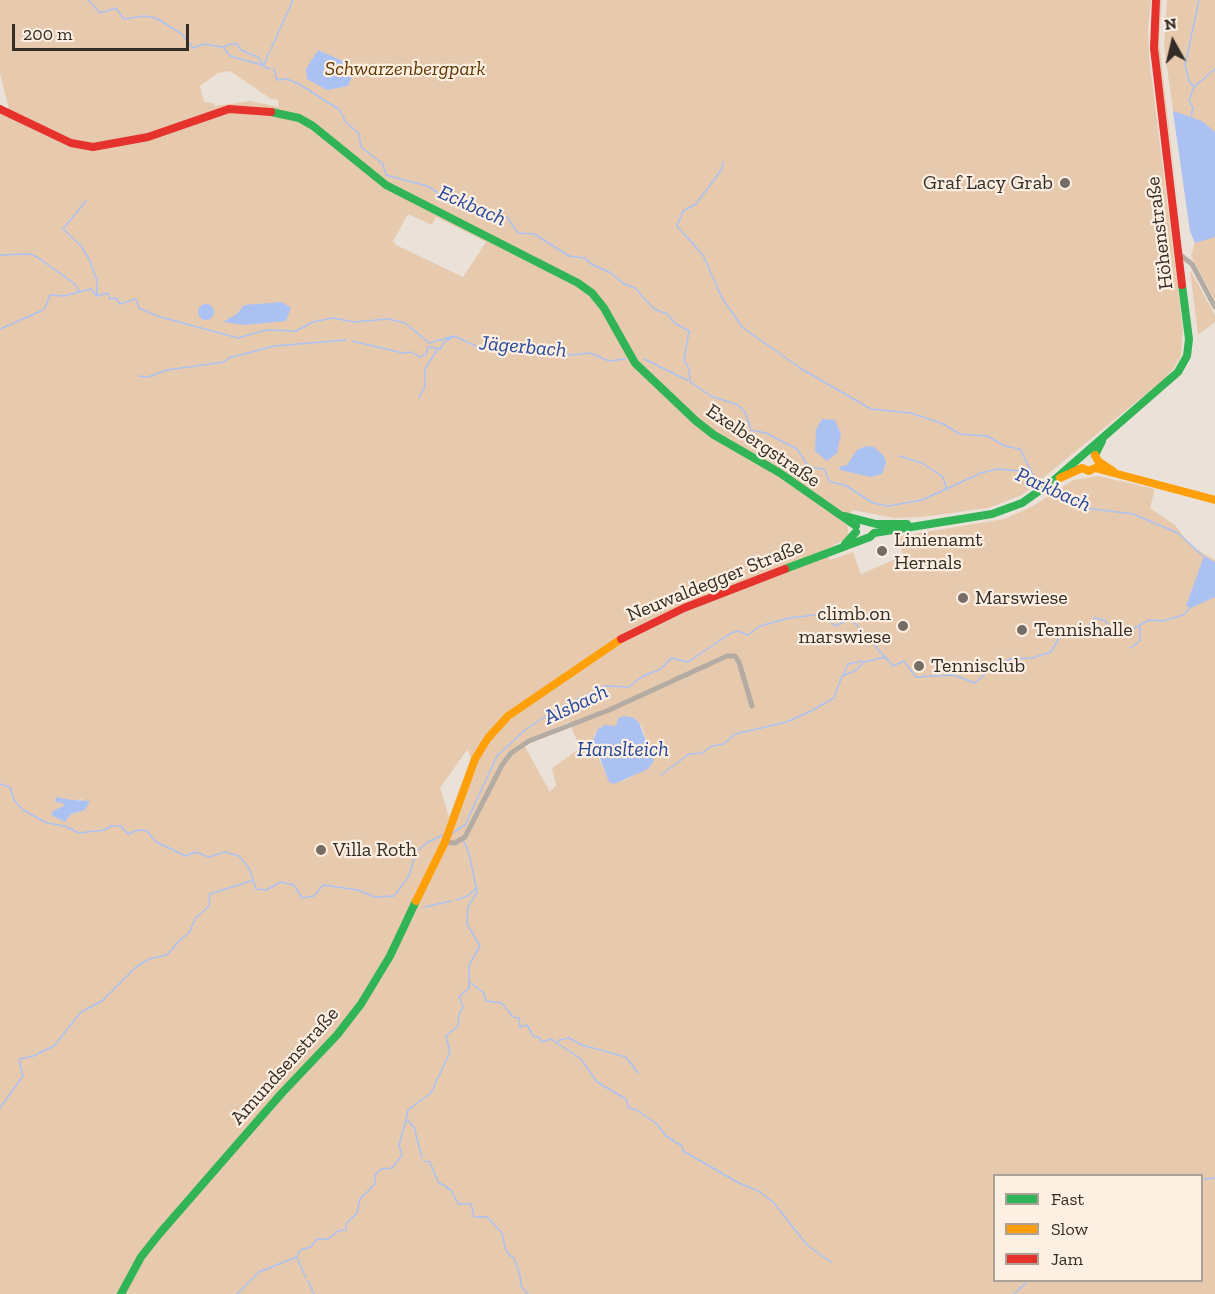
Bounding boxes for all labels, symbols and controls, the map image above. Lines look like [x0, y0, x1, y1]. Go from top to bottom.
scale bar [15, 12, 192, 50]
north arrow [1143, 12, 1203, 72]
text: N [1163, 13, 1178, 34]
text: 200 m [23, 23, 73, 45]
park label: Schwarzenbergpark [325, 57, 485, 81]
place label: Graf Lacy Grab [923, 171, 1053, 195]
street label: Höhenstraße [1141, 175, 1179, 291]
marker: Graf Lacy Grab [1058, 176, 1072, 190]
water label: Eckbach [434, 180, 510, 232]
water label: Jägerbach [478, 331, 568, 363]
street label: Exelbergstraße [701, 399, 825, 493]
water label: Parkbach [1011, 462, 1095, 518]
place label: Linienamt Hernals [894, 528, 983, 575]
street label: Neuwaldegger Straße [623, 535, 807, 627]
marker: Linienamt Hernals [875, 544, 889, 558]
place label: Marswiese [975, 586, 1068, 610]
marker: Marswiese [956, 591, 970, 605]
place label: climb.on marswiese [798, 602, 891, 649]
place label: Tennishalle [1034, 618, 1133, 642]
marker: climb.on marswiese [896, 619, 910, 633]
marker: Tennishalle [1015, 623, 1029, 637]
place label: Tennisclub [931, 654, 1025, 678]
marker: Tennisclub [912, 659, 926, 673]
water label: Alsbach [540, 679, 612, 731]
water label: Hanslteich [577, 737, 669, 763]
place label: Villa Roth [333, 838, 417, 862]
marker: Villa Roth [314, 843, 328, 857]
street label: Amundsenstraße [226, 1002, 344, 1130]
legend [993, 1174, 1203, 1282]
text: Fast [1051, 1188, 1084, 1210]
text: Slow [1051, 1218, 1088, 1240]
text: Jam [1051, 1248, 1083, 1270]

